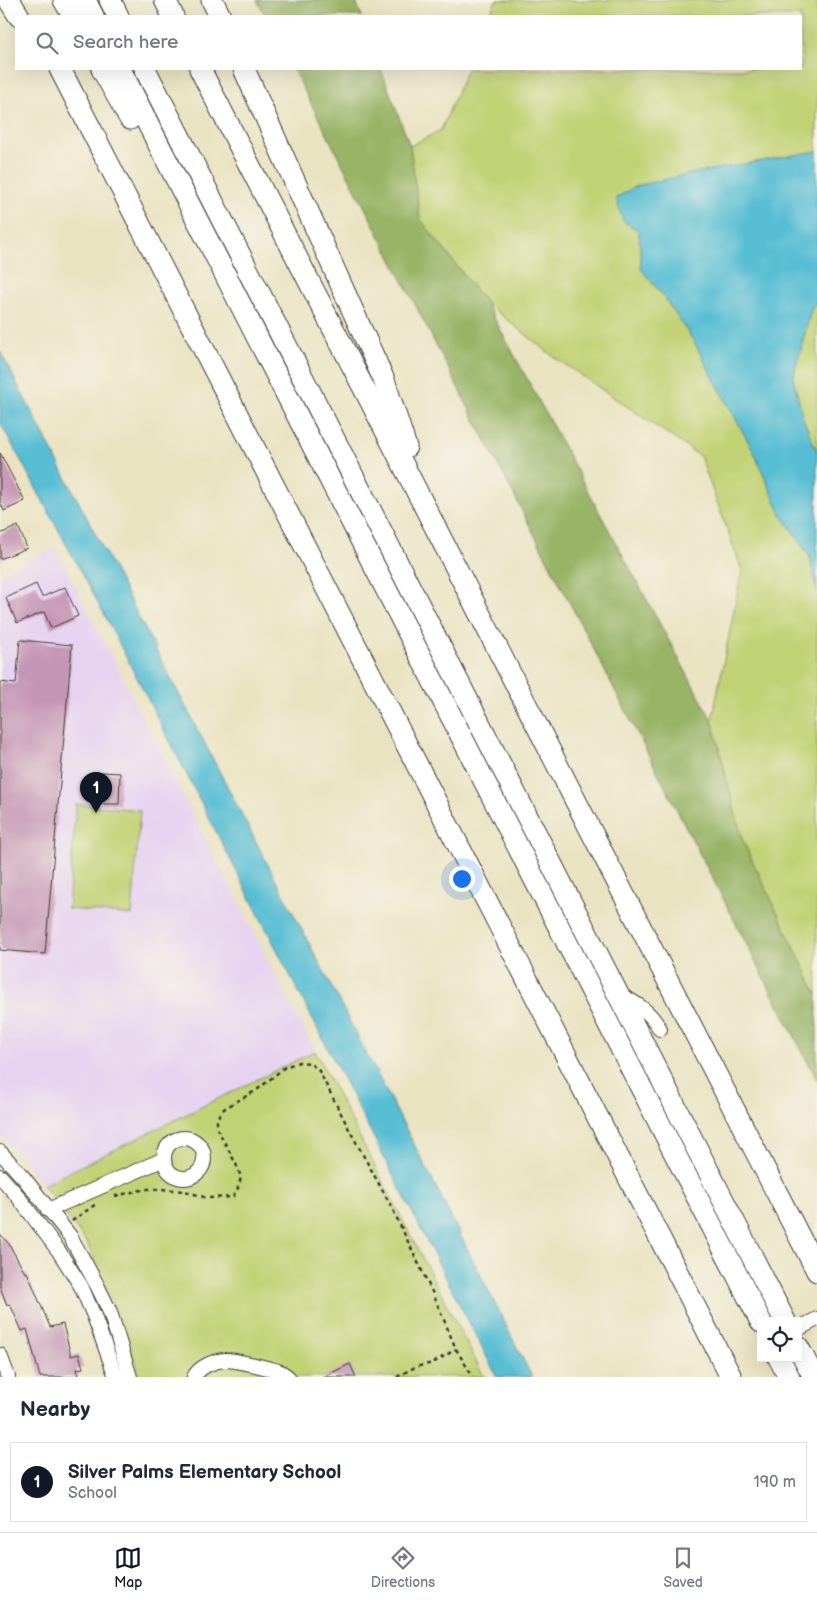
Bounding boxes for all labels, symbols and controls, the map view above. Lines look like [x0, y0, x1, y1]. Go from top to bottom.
search box [15, 15, 802, 70]
icon: search [33, 29, 61, 57]
text: Search here [73, 31, 178, 54]
pin: 1 [80, 772, 112, 813]
your location [449, 866, 475, 892]
map controls [757, 1317, 802, 1362]
button: locate [757, 1317, 802, 1362]
text: Nearby [20, 1397, 90, 1422]
text: Silver Palms Elementary School [68, 1461, 341, 1484]
text: 1 [34, 1473, 40, 1492]
text: 190 m [754, 1473, 796, 1492]
text: School [68, 1484, 117, 1503]
tab: Map [114, 1544, 142, 1591]
tab: Directions [371, 1544, 435, 1591]
tab: Saved [663, 1544, 703, 1591]

